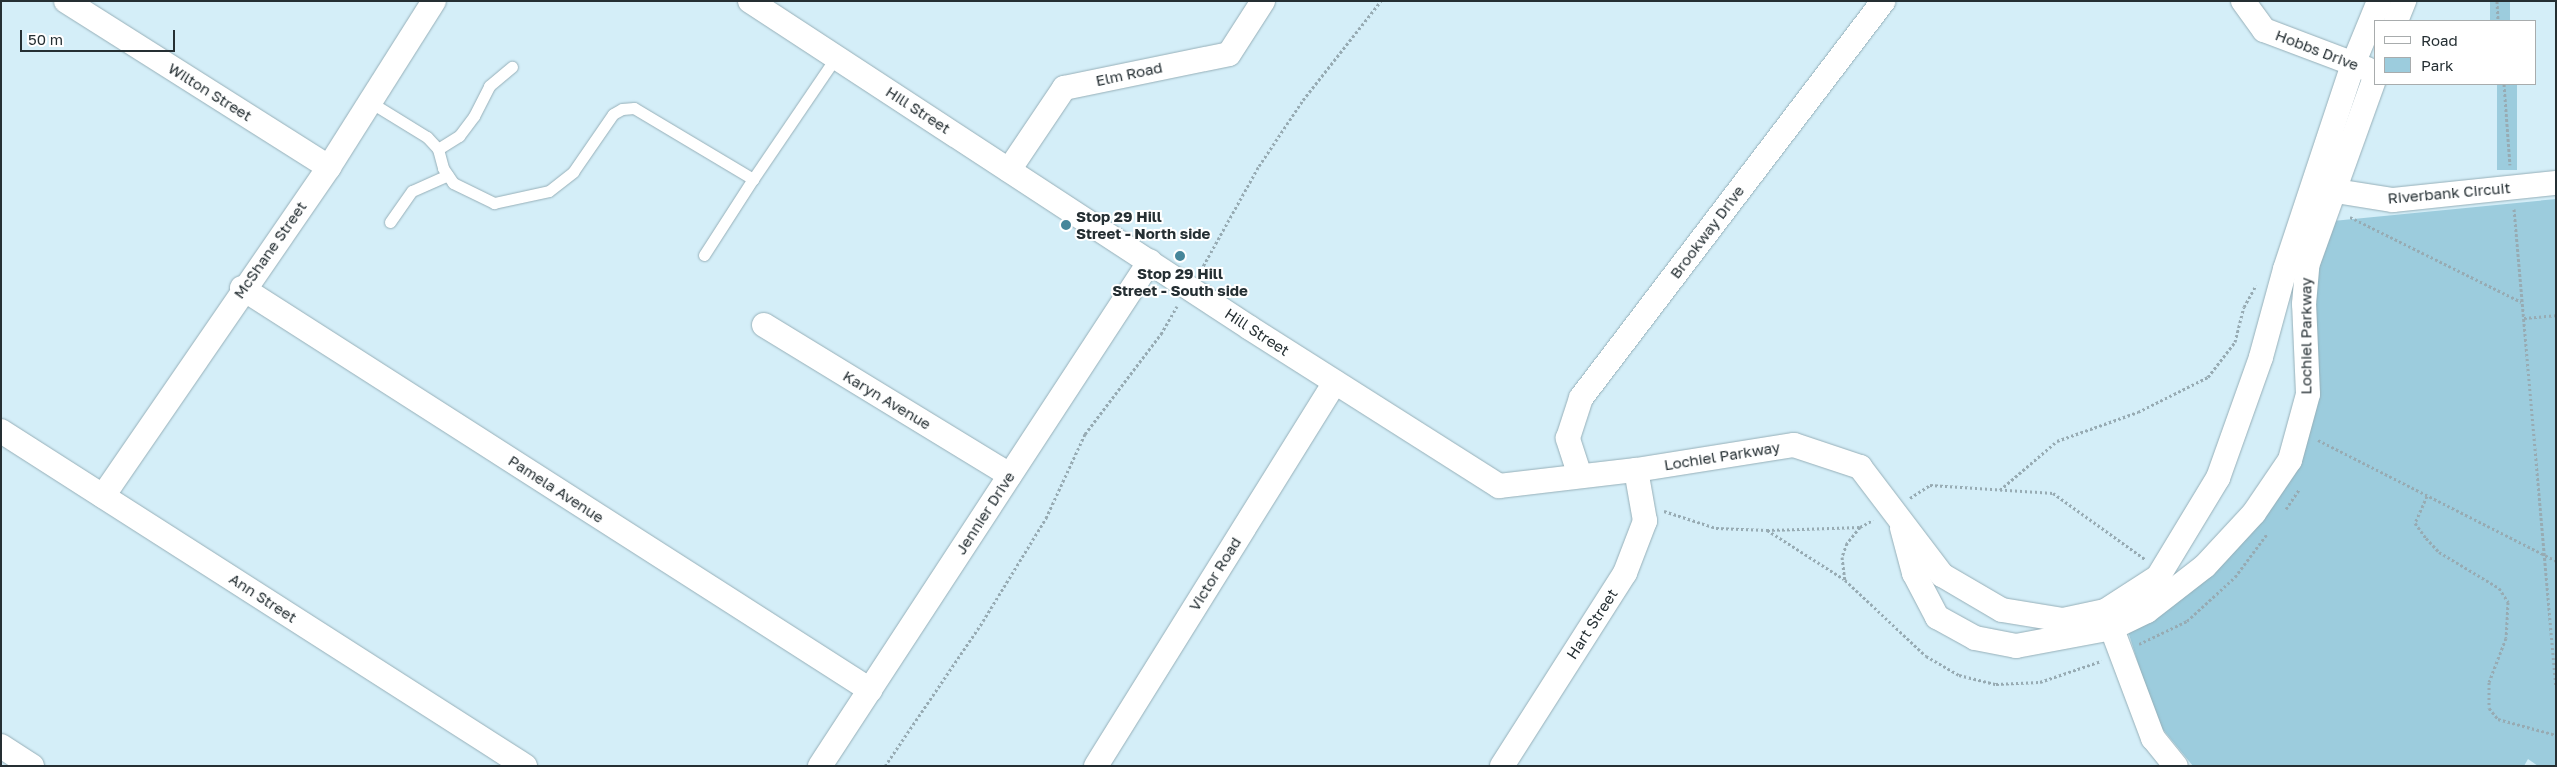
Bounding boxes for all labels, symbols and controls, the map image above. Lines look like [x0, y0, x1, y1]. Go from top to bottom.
scale bar [22, 20, 178, 52]
legend [2374, 20, 2537, 85]
street label: Hobbs Drive [2273, 26, 2361, 74]
text: 50 m [28, 30, 63, 48]
text: Road [2421, 31, 2458, 49]
text: Park [2421, 56, 2453, 74]
street label: Elm Road [1094, 58, 1164, 90]
street label: Wilton Street [165, 59, 255, 125]
street label: Hill Street [882, 83, 954, 137]
street label: Riverbank Circuit [2387, 179, 2511, 207]
street label: Brookway Drive [1666, 182, 1748, 282]
street label: McShane Street [230, 198, 310, 302]
place label: Stop 29 Hill Street - North side [1076, 207, 1210, 242]
marker: Stop 29 Hill Street - North side [1060, 219, 1072, 231]
marker: Stop 29 Hill Street - South side [1174, 250, 1186, 262]
place label: Stop 29 Hill Street - South side [1112, 264, 1248, 299]
street label: Lochiel Parkway [2297, 277, 2315, 395]
street label: Hill Street [1221, 305, 1293, 359]
street label: Karyn Avenue [840, 367, 934, 433]
street label: Lochiel Parkway [1663, 438, 1781, 474]
street label: Pamela Avenue [505, 451, 607, 527]
street label: Jennier Drive [952, 468, 1018, 558]
street label: Victor Road [1185, 534, 1245, 614]
street label: Ann Street [226, 570, 300, 626]
street label: Hart Street [1563, 585, 1621, 663]

